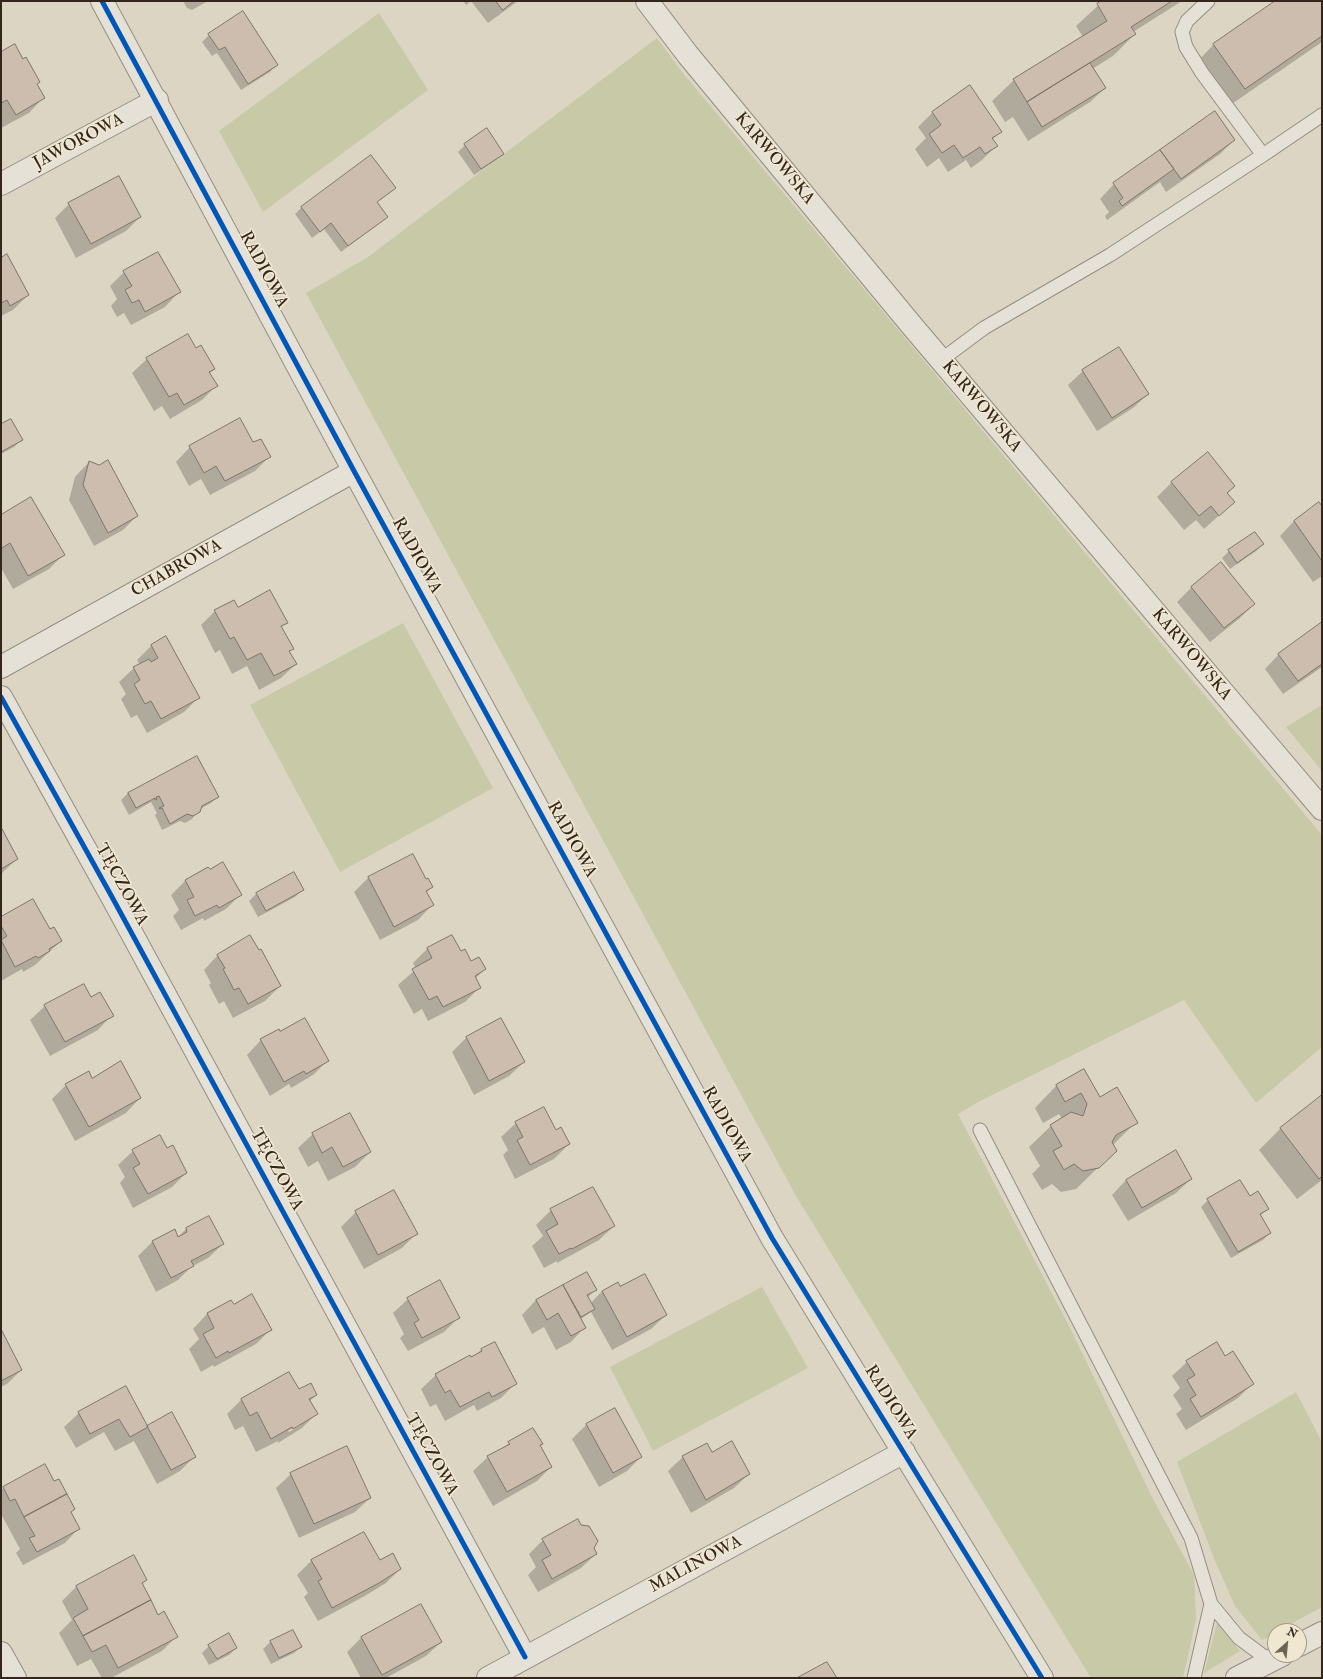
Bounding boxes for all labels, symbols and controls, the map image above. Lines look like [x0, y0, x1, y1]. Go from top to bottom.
street label: KARWOWSKA [730, 109, 818, 209]
street label: JAWOROWA [30, 110, 128, 174]
street label: RADIOWA [234, 228, 292, 312]
street label: KARWOWSKA [937, 357, 1025, 457]
street label: RADIOWA [387, 514, 445, 598]
street label: CHABROWA [128, 536, 226, 602]
street label: KARWOWSKA [1147, 605, 1235, 705]
street label: RADIOWA [542, 798, 600, 882]
street label: TĘCZOWA [90, 840, 152, 930]
street label: RADIOWA [697, 1083, 755, 1167]
street label: TĘCZOWA [245, 1125, 307, 1215]
street label: RADIOWA [859, 1362, 921, 1444]
street label: TĘCZOWA [400, 1410, 462, 1500]
street label: MALINOWA [646, 1532, 746, 1598]
north arrow [1267, 1623, 1307, 1663]
text: N [1285, 1625, 1300, 1641]

